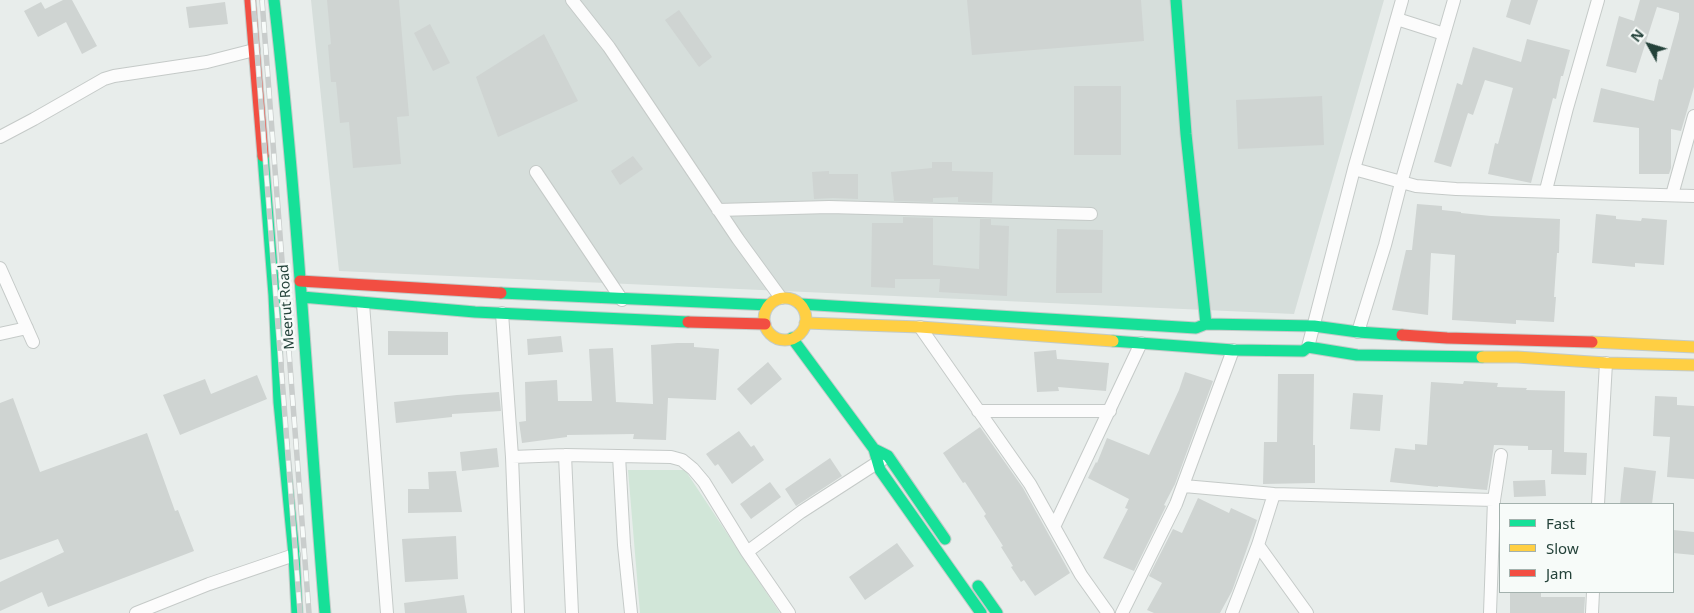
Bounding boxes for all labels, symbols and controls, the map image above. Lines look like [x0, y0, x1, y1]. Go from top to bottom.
north arrow [1624, 20, 1674, 70]
text: N [1626, 25, 1648, 46]
street label: Meerut Road [276, 264, 298, 350]
legend [1499, 503, 1674, 593]
text: Fast [1546, 513, 1575, 533]
text: Slow [1546, 538, 1579, 558]
text: Jam [1546, 563, 1573, 583]

